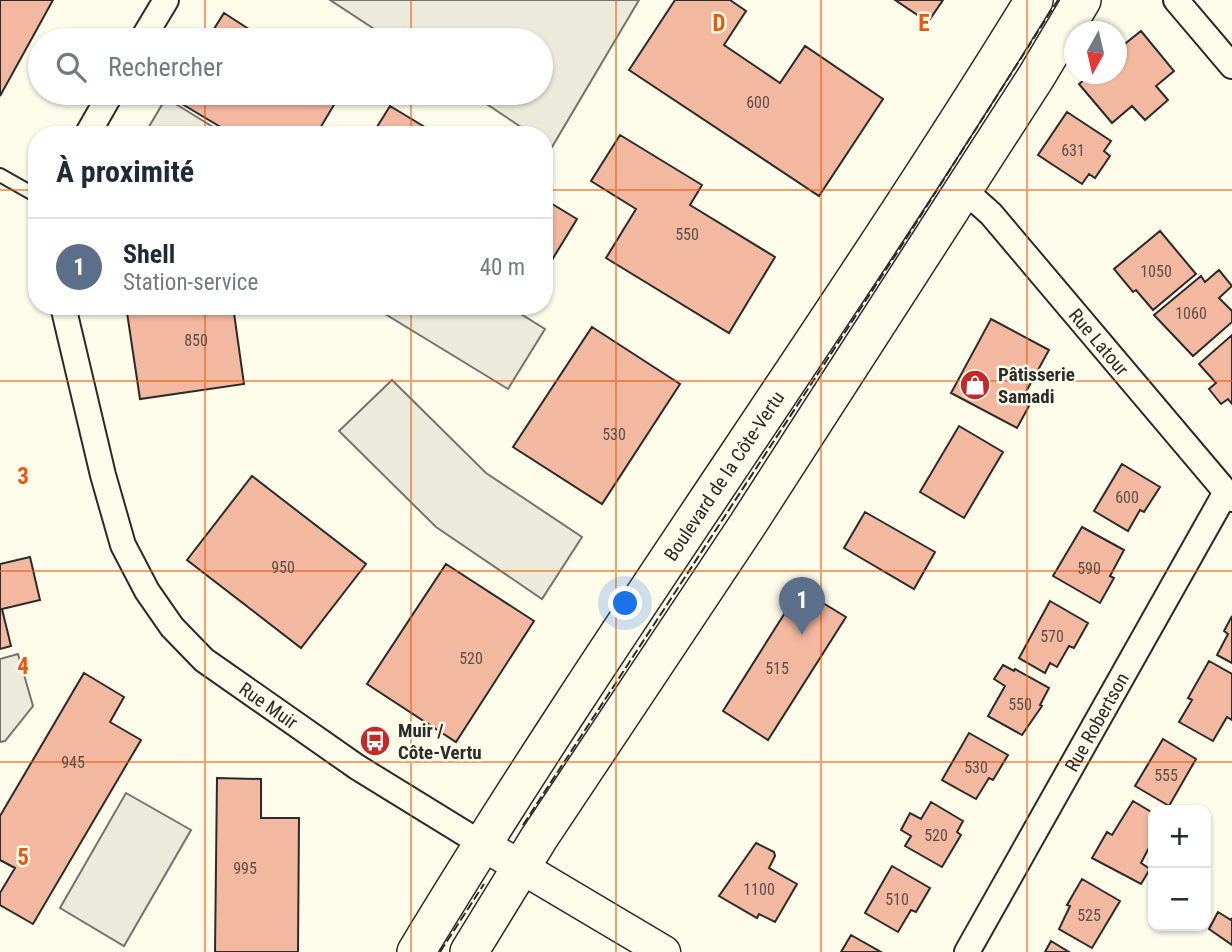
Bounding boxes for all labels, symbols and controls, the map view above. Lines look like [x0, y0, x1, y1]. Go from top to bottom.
text: D [713, 10, 726, 37]
text: E [918, 10, 930, 37]
north arrow [1064, 21, 1127, 84]
search box [28, 28, 553, 105]
icon: search [52, 48, 90, 86]
text: Rechercher [108, 52, 223, 82]
house number: 600 [746, 93, 770, 112]
house number: 631 [1061, 141, 1085, 160]
text: À proximité [56, 154, 194, 189]
house number: 550 [675, 225, 699, 244]
text: Shell [123, 239, 175, 269]
text: 1 [73, 254, 85, 281]
text: 40 m [480, 254, 525, 281]
house number: 1050 [1140, 262, 1172, 281]
text: Station-service [123, 269, 258, 296]
street label: Rue Latour [1064, 304, 1134, 381]
house number: 1060 [1175, 304, 1207, 323]
house number: 850 [184, 331, 208, 350]
place label: Pâtisserie Samadi [998, 363, 1075, 408]
shop icon: Pâtisserie Samadi [958, 368, 992, 402]
street label: Boulevard de la Côte-Vertu [659, 387, 789, 565]
house number: 530 [602, 425, 626, 444]
text: 3 [17, 463, 29, 490]
house number: 600 [1115, 488, 1139, 507]
house number: 950 [271, 558, 295, 577]
house number: 590 [1077, 559, 1101, 578]
pin: 1 [779, 577, 825, 635]
your location [608, 586, 642, 620]
house number: 570 [1040, 627, 1064, 646]
house number: 520 [459, 649, 483, 668]
text: 4 [17, 653, 29, 680]
house number: 515 [765, 659, 789, 678]
street label: Rue Robertson [1060, 669, 1134, 776]
street label: Rue Muir [235, 677, 302, 734]
house number: 550 [1008, 695, 1032, 714]
place label: Muir / Côte-Vertu [398, 719, 482, 764]
bus stop icon: Muir / Côte-Vertu [358, 724, 392, 758]
house number: 945 [61, 753, 85, 772]
house number: 530 [964, 758, 988, 777]
house number: 555 [1154, 766, 1178, 785]
map controls [1148, 805, 1211, 931]
button: + [1148, 805, 1211, 868]
house number: 520 [924, 826, 948, 845]
text: 5 [17, 844, 29, 871]
house number: 995 [233, 859, 257, 878]
button: − [1148, 868, 1211, 931]
house number: 1100 [743, 880, 775, 899]
house number: 510 [885, 890, 909, 909]
house number: 525 [1077, 906, 1101, 925]

